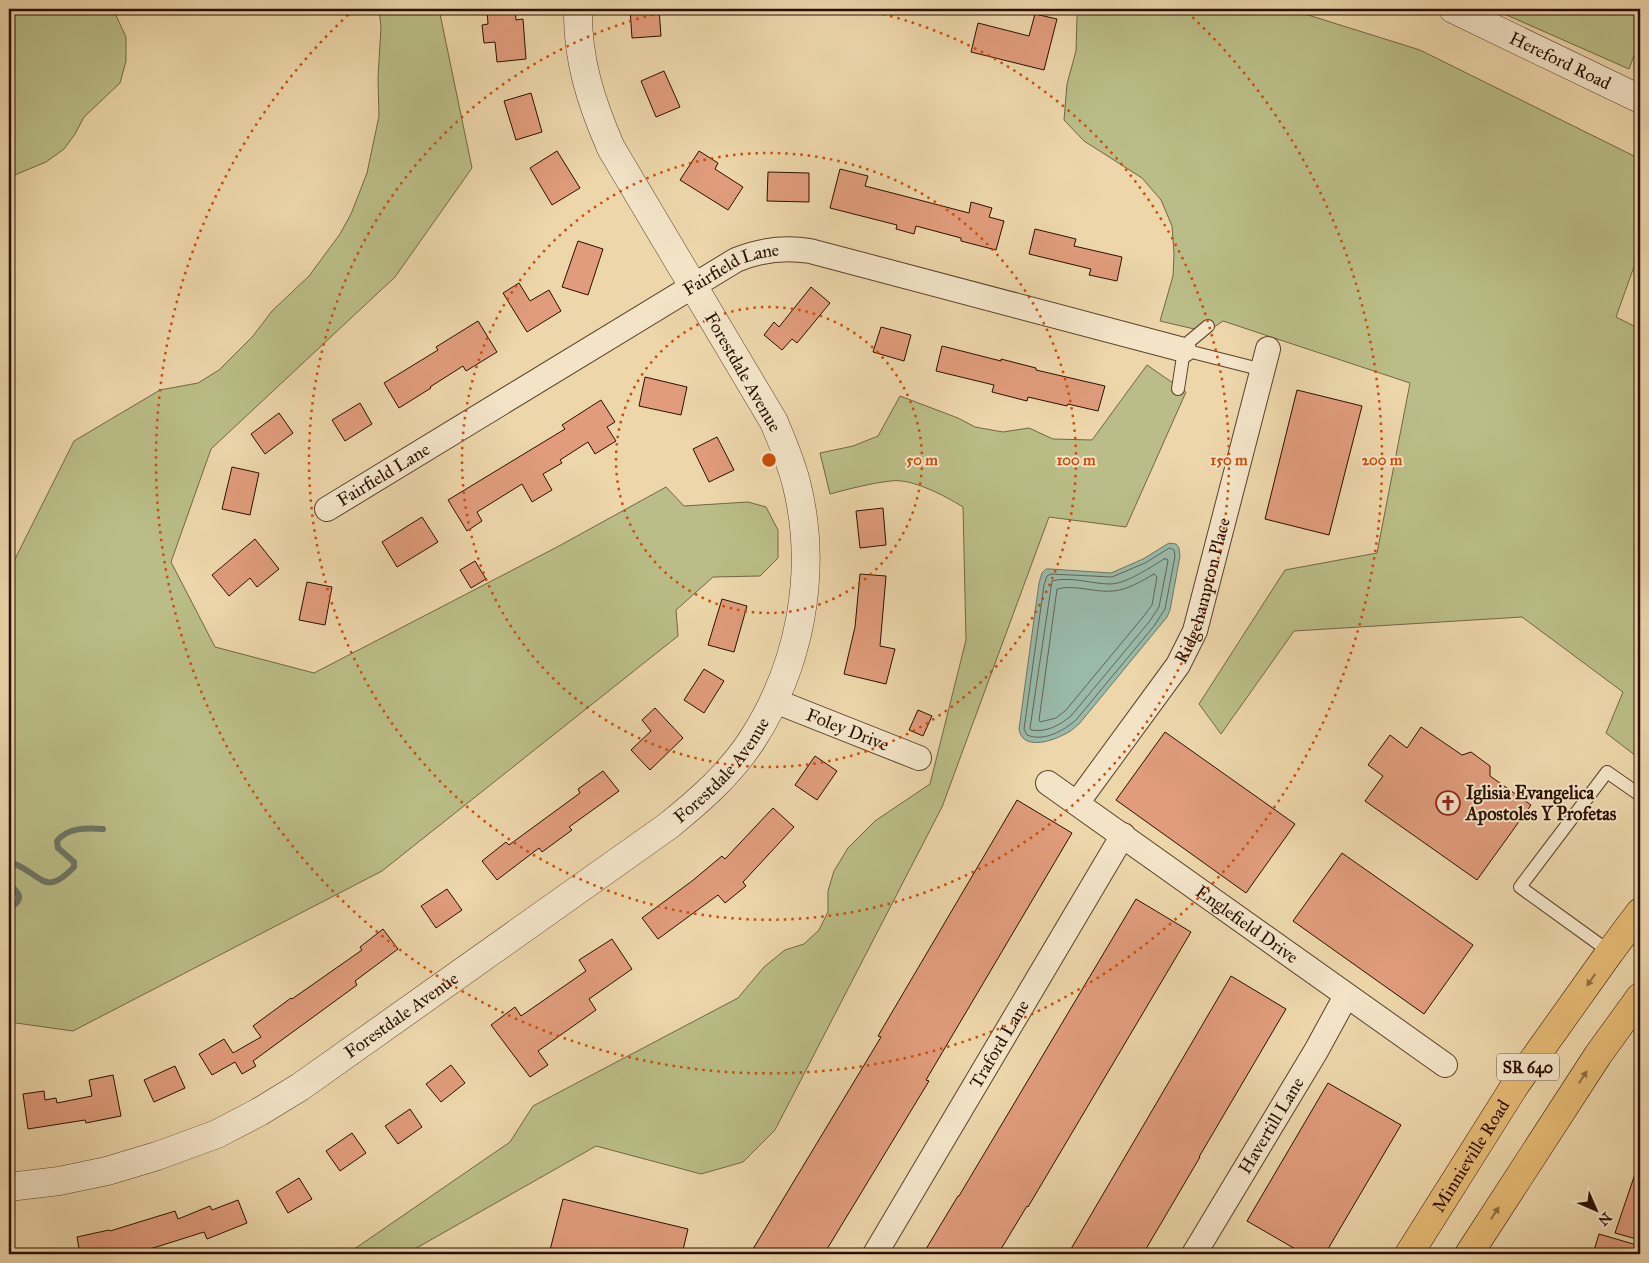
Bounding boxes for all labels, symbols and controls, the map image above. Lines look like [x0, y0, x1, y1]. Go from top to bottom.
street label: Hereford Road [1506, 27, 1615, 94]
street label: Fairfield Lane [679, 239, 780, 301]
street label: Forestdale Avenue [700, 308, 786, 436]
street label: Fairfield Lane [333, 438, 434, 511]
centre of rings [760, 451, 778, 469]
text: 50 m [906, 451, 938, 469]
text: 100 m [1056, 451, 1096, 469]
text: 150 m [1210, 451, 1248, 469]
text: 200 m [1362, 451, 1403, 469]
street label: Ridgehampton Place [1170, 515, 1235, 667]
street label: Foley Drive [803, 704, 892, 756]
street label: Forestdale Avenue [669, 714, 774, 828]
place label: Iglisia Evangelica Apostoles Y Profetas [1465, 782, 1617, 826]
church icon: Iglisia Evangelica Apostoles Y Profetas [1435, 790, 1461, 816]
street label: Englefield Drive [1191, 880, 1302, 968]
street label: Forestdale Avenue [340, 967, 462, 1063]
one-way arrow [1586, 973, 1596, 986]
street label: Traford Lane [965, 996, 1034, 1092]
road number: SR 640 [1497, 1054, 1559, 1080]
one-way arrow [1579, 1070, 1588, 1083]
street label: Havertill Lane [1234, 1073, 1309, 1178]
street label: Minnieville Road [1427, 1096, 1514, 1216]
north arrow [1572, 1186, 1622, 1236]
one-way arrow [1490, 1206, 1500, 1220]
text: N [1595, 1209, 1615, 1229]

